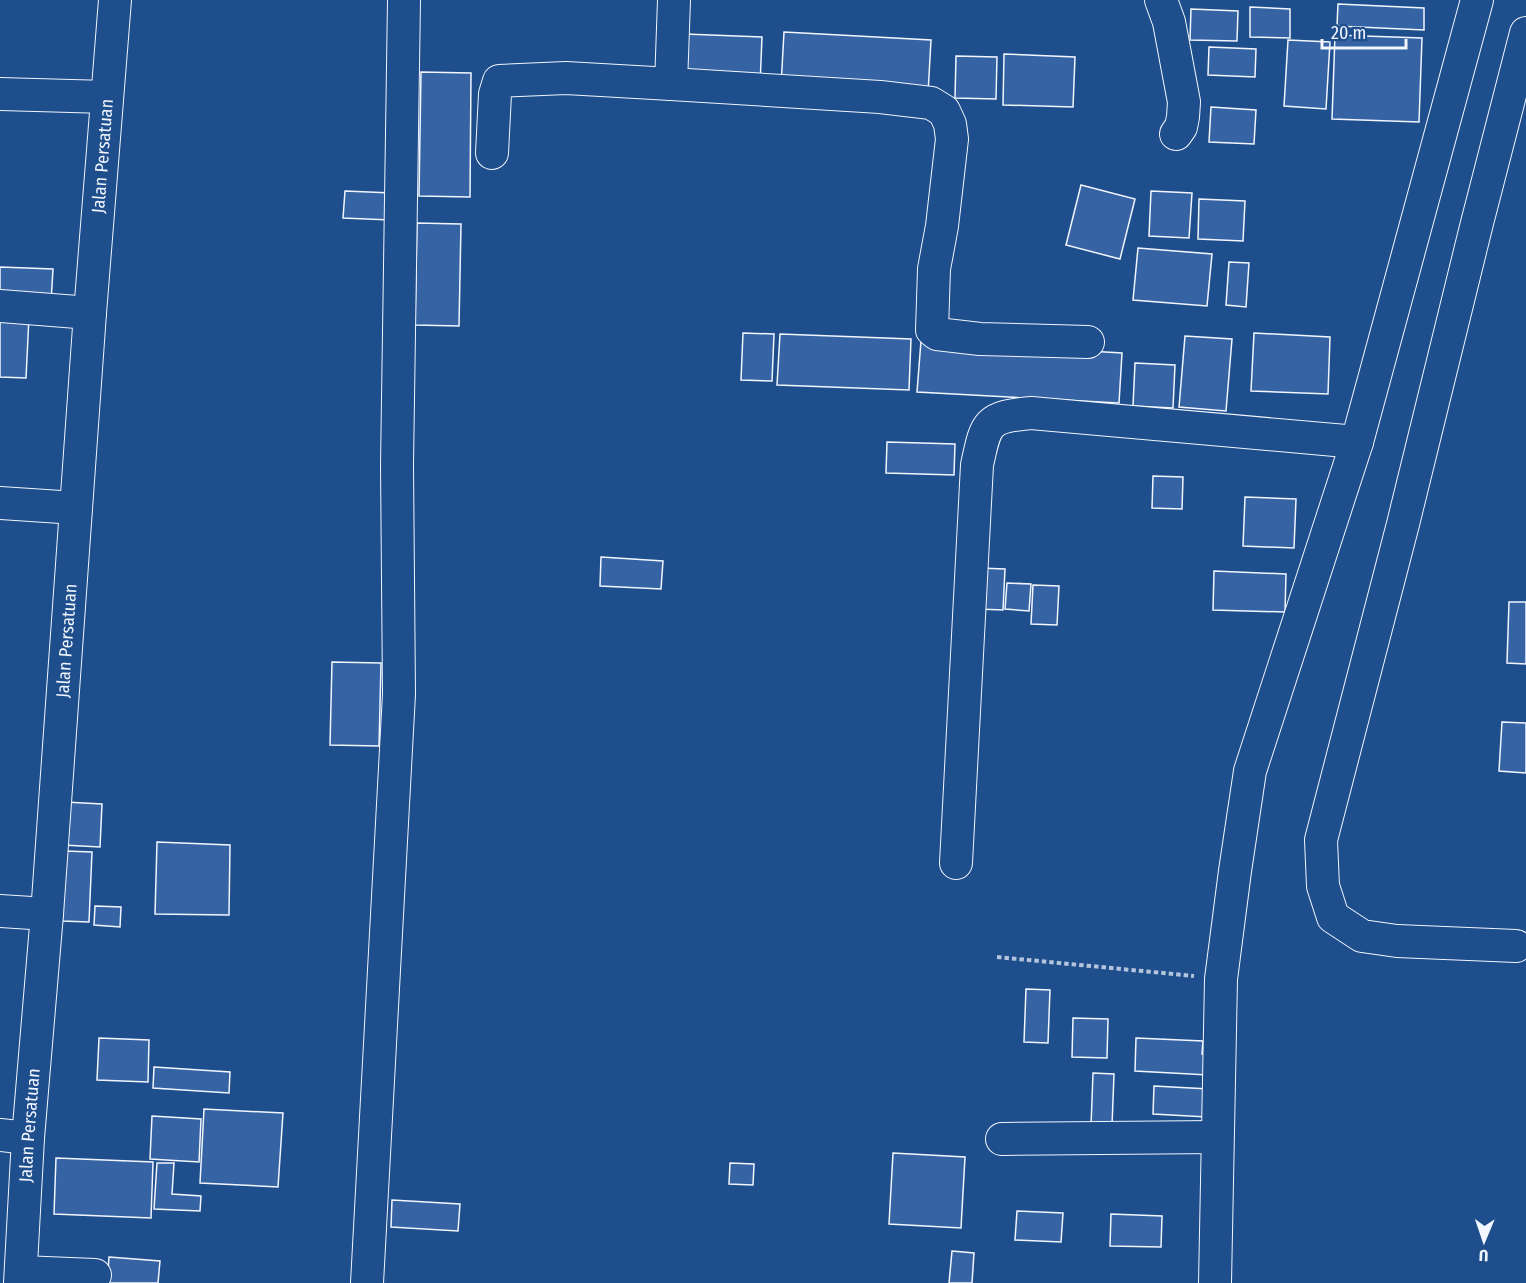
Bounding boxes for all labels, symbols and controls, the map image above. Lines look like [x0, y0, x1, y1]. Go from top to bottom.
scale bar [1322, 12, 1406, 50]
text: 20 m [1331, 22, 1366, 44]
street label: Jalan Persatuan [87, 98, 118, 214]
street label: Jalan Persatuan [51, 583, 82, 699]
street label: Jalan Persatuan [15, 1067, 45, 1183]
north arrow [1454, 1211, 1514, 1271]
text: U [1478, 1246, 1489, 1265]

